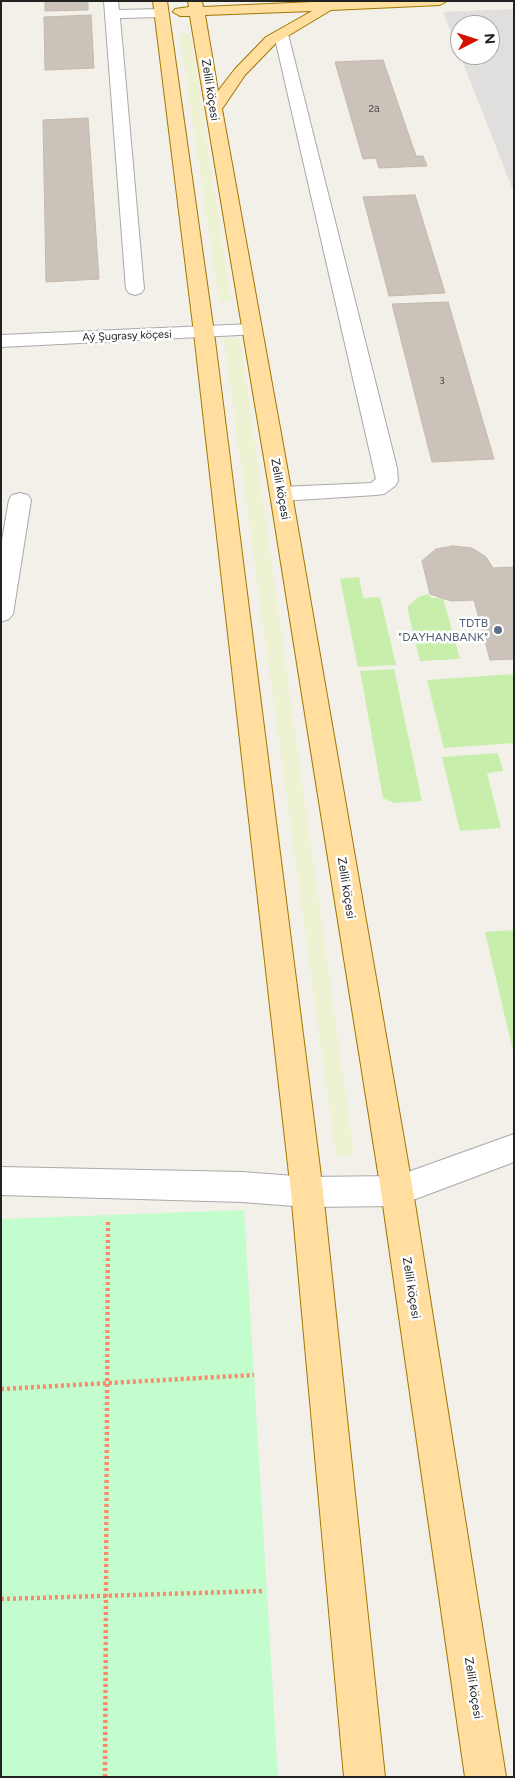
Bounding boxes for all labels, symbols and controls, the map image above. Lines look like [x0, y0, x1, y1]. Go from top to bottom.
north arrow [450, 15, 500, 65]
text: N [481, 33, 498, 45]
street label: Zelili köçesi [198, 58, 222, 122]
house number: 2а [368, 103, 380, 115]
street label: Aý Şugrasy köçesi [82, 328, 172, 344]
house number: 3 [439, 375, 445, 387]
street label: Zelili köçesi [268, 457, 292, 521]
place label: TDTB "DAYHANBANK" [398, 616, 488, 644]
marker: TDTB "DAYHANBANK" [492, 624, 504, 636]
street label: Zelili köçesi [334, 856, 358, 920]
street label: Zelili köçesi [399, 1256, 423, 1320]
street label: Zelili köçesi [461, 1656, 485, 1720]

